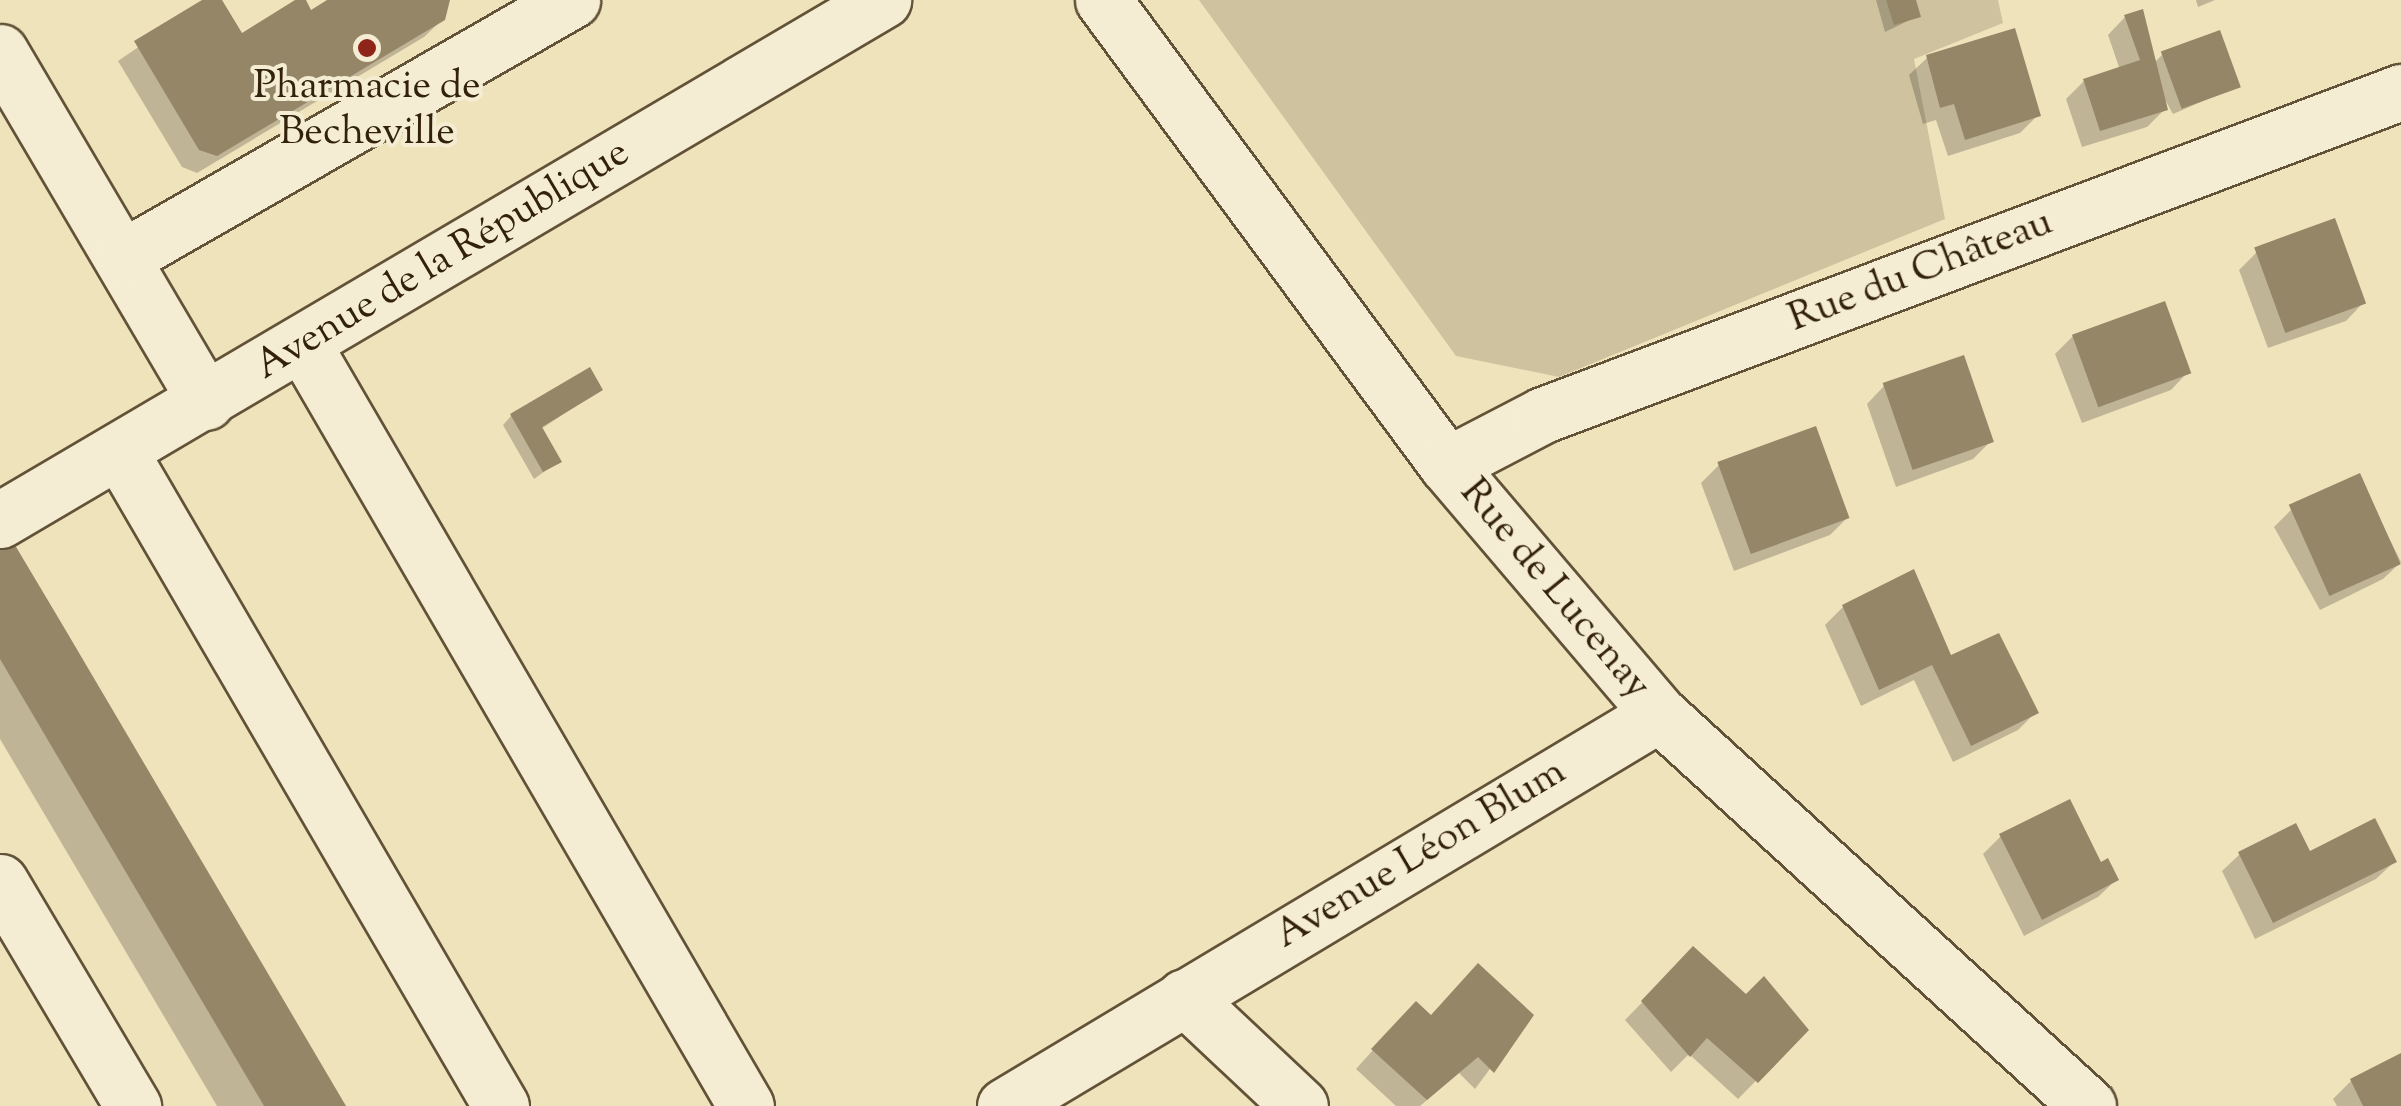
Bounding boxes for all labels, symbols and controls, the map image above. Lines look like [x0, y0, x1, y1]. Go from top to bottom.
marker: Pharmacie de Becheville [356, 37, 378, 59]
place label: Pharmacie de Becheville [253, 64, 481, 158]
street label: Avenue de la République [247, 130, 639, 392]
street label: Rue du Château [1782, 200, 2060, 344]
street label: Rue de Lucenay [1448, 470, 1660, 710]
street label: Avenue Léon Blum [1267, 749, 1575, 961]

